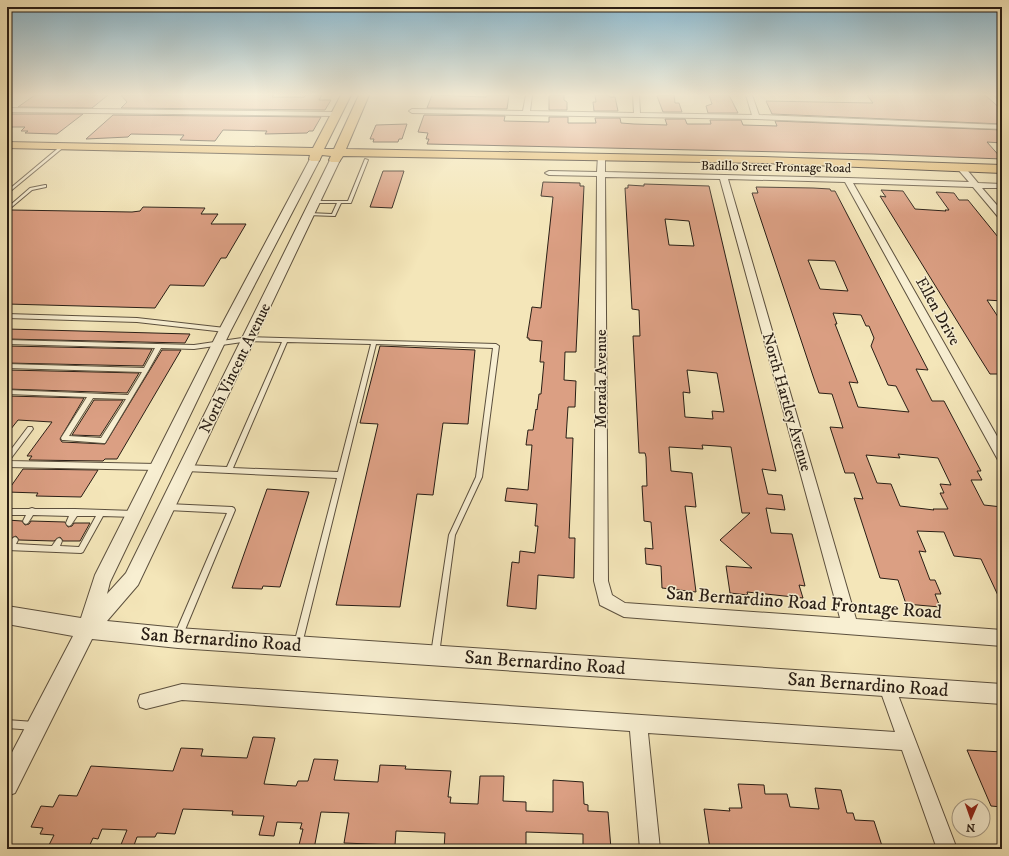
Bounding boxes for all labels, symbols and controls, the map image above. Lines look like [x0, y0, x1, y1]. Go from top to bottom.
street label: Badillo Street Frontage Road [701, 158, 852, 176]
street label: Ellen Drive [911, 273, 965, 349]
street label: North Vincent Avenue [195, 299, 275, 436]
street label: Morada Avenue [591, 329, 611, 429]
street label: North Hartley Avenue [758, 330, 816, 474]
street label: San Bernardino Road Frontage Road [665, 582, 943, 624]
street label: San Bernardino Road [140, 623, 303, 657]
street label: San Bernardino Road [464, 646, 627, 680]
street label: San Bernardino Road [787, 668, 950, 702]
north arrow [951, 798, 991, 838]
text: N [966, 820, 975, 834]

